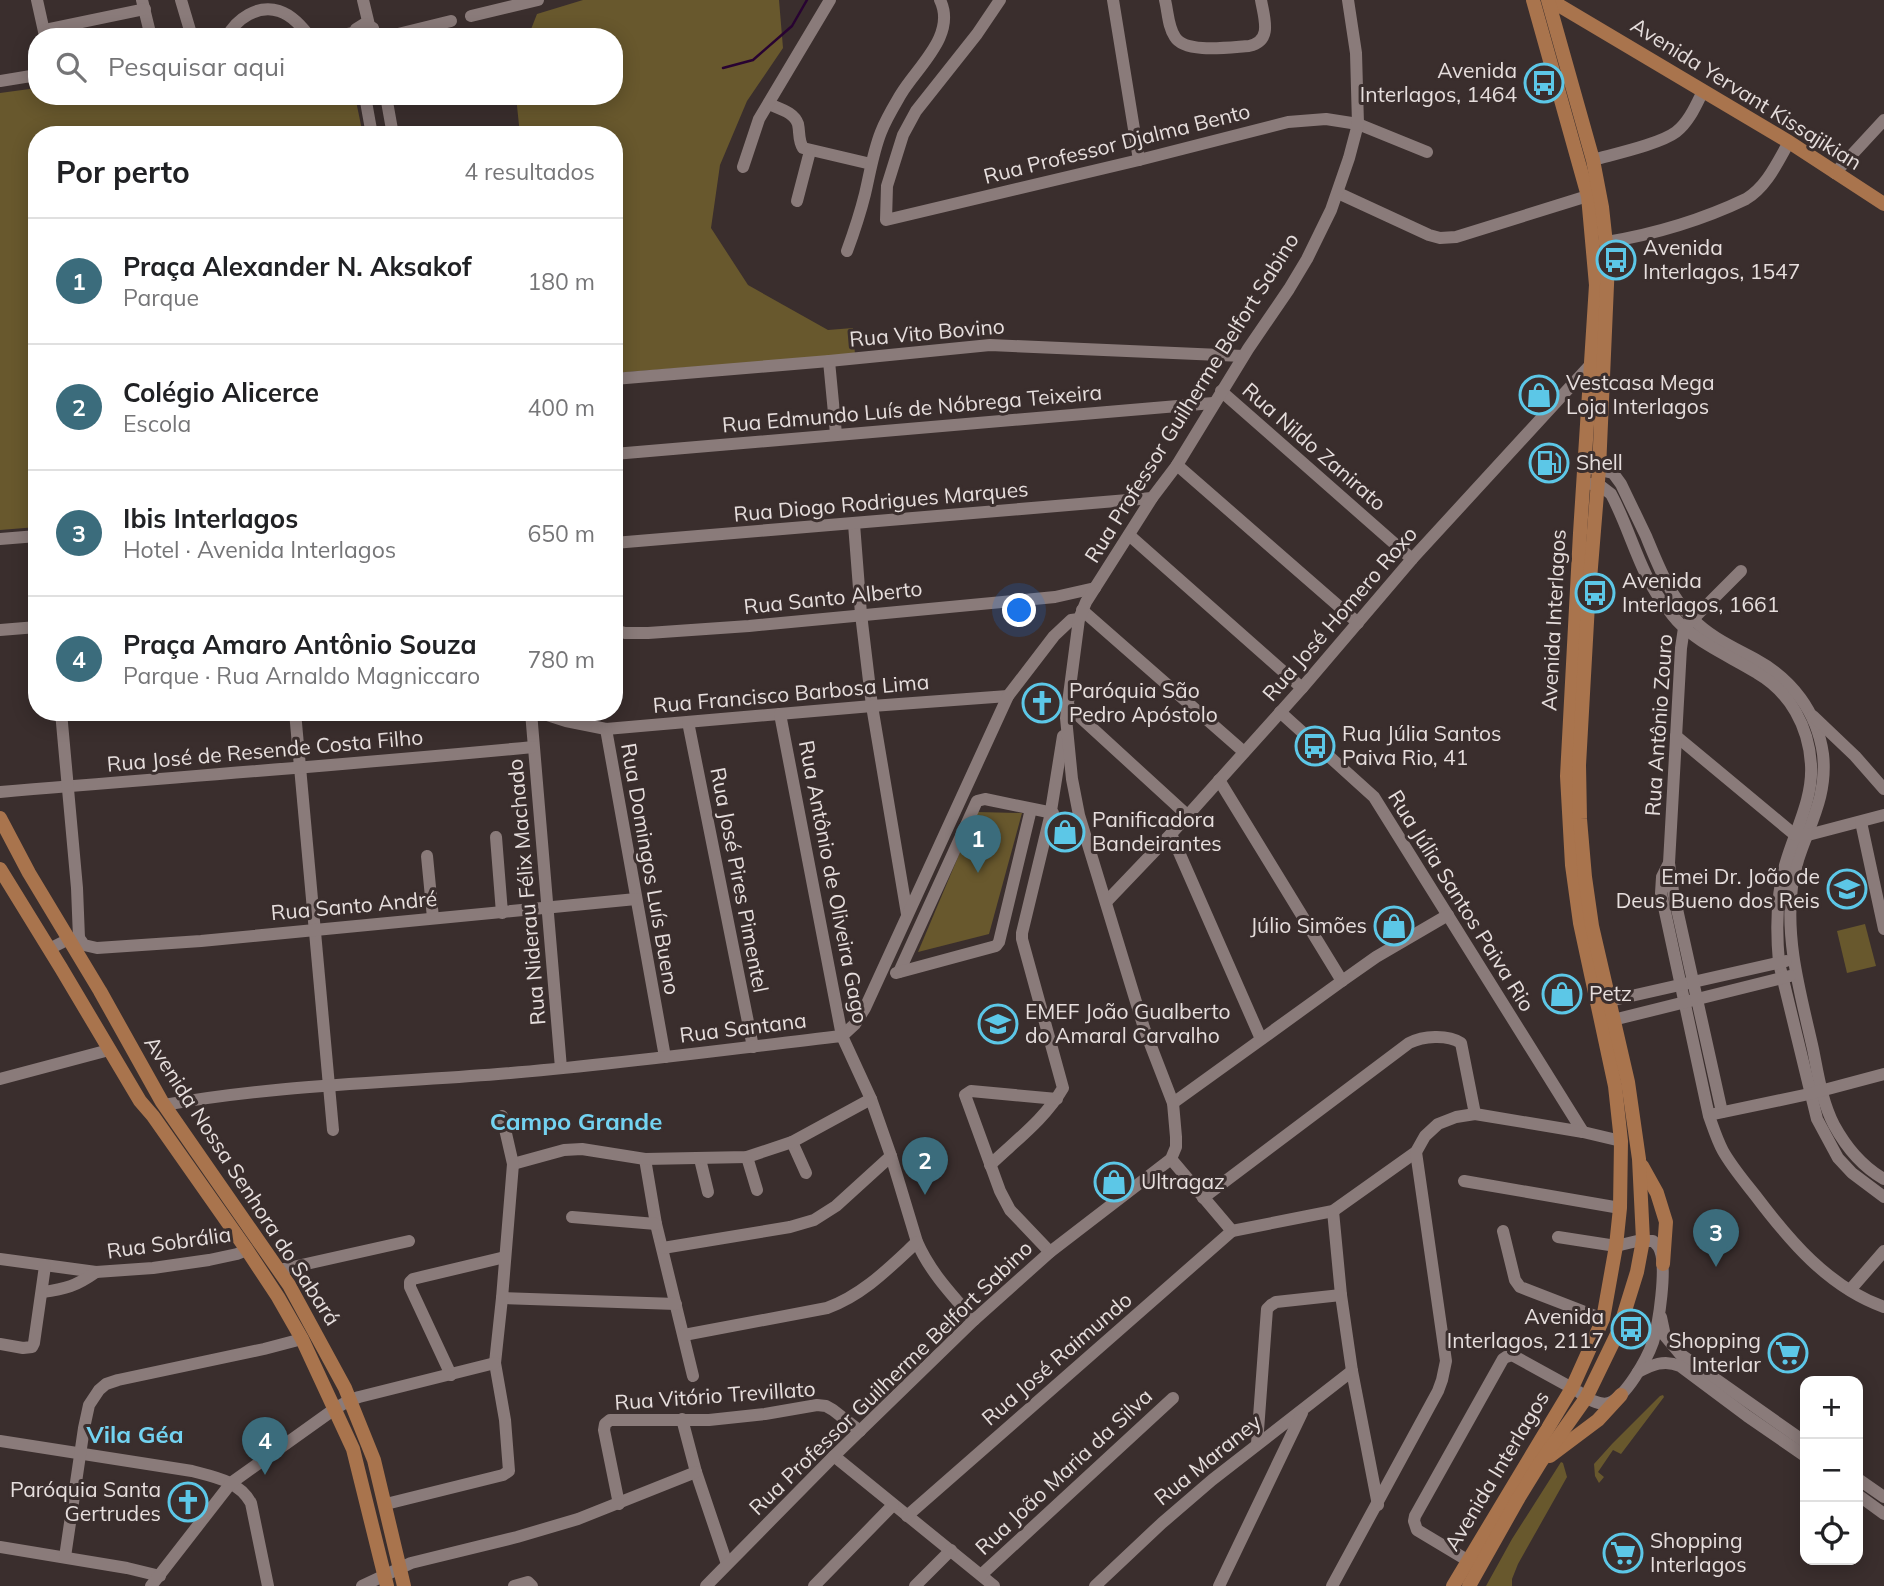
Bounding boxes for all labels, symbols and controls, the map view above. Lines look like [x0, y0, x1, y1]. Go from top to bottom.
street label: Avenida Yervant Kissajikian [1626, 11, 1867, 175]
search box [28, 28, 623, 105]
icon: search [52, 48, 90, 86]
text: Pesquisar aqui [108, 50, 285, 83]
place label: Avenida Interlagos, 1464 [1360, 57, 1517, 107]
bus stop icon: Avenida Interlagos, 1464 [1523, 62, 1565, 104]
street label: Rua Professor Djalma Bento [981, 97, 1253, 189]
text: Por perto [56, 153, 190, 191]
text: 4 resultados [464, 157, 595, 186]
street label: Rua Professor Guilherme Belfort Sabino [1078, 228, 1304, 567]
place label: Avenida Interlagos, 1547 [1643, 234, 1800, 284]
bus stop icon: Avenida Interlagos, 1547 [1595, 239, 1637, 281]
text: Praça Alexander N. Aksakof [123, 250, 472, 283]
text: 1 [72, 267, 86, 296]
text: 180 m [527, 267, 595, 296]
text: Parque [123, 283, 199, 312]
street label: Rua Vito Bovino [848, 312, 1006, 352]
place label: Vestcasa Mega Loja Interlagos [1566, 369, 1715, 419]
shop icon: Vestcasa Mega Loja Interlagos [1518, 374, 1560, 416]
text: Colégio Alicerce [123, 376, 319, 409]
street label: Rua Nildo Zanirato [1237, 377, 1392, 516]
street label: Rua Edmundo Luís de Nóbrega Teixeira [721, 378, 1103, 438]
text: 2 [72, 393, 86, 422]
text: 400 m [527, 393, 595, 422]
text: Escola [123, 409, 191, 438]
fuel station icon: Shell [1528, 442, 1570, 484]
place label: Shell [1576, 449, 1623, 475]
street label: Rua Diogo Rodrigues Marques [732, 475, 1029, 527]
text: Ibis Interlagos [123, 502, 298, 535]
text: 3 [72, 519, 86, 548]
text: 650 m [527, 519, 595, 548]
street label: Rua José Homero Roxo [1256, 521, 1422, 706]
street label: Avenida Interlagos [1535, 528, 1571, 712]
text: Hotel · Avenida Interlagos [123, 535, 396, 564]
place label: Avenida Interlagos, 1661 [1622, 567, 1779, 617]
bus stop icon: Avenida Interlagos, 1661 [1574, 572, 1616, 614]
street label: Rua Santo Alberto [742, 575, 923, 619]
your location [1002, 593, 1036, 627]
text: Praça Amaro Antônio Souza [123, 628, 477, 661]
street label: Rua Antônio Zouro [1639, 633, 1677, 817]
text: 4 [72, 645, 86, 674]
text: 780 m [527, 645, 595, 674]
text: Parque · Rua Arnaldo Magniccaro [123, 661, 480, 690]
street label: Rua Francisco Barbosa Lima [652, 668, 930, 718]
place label: Paróquia São Pedro Apóstolo [1069, 677, 1218, 727]
church icon: Paróquia São Pedro Apóstolo [1021, 682, 1063, 724]
place label: Rua Júlia Santos Paiva Rio, 41 [1342, 720, 1501, 770]
street label: Rua José de Resende Costa Filho [106, 723, 424, 777]
bus stop icon: Rua Júlia Santos Paiva Rio, 41 [1294, 725, 1336, 767]
street label: Rua Antônio de Oliveira Gago [794, 738, 874, 1026]
street label: Rua Domingos Luís Bueno [616, 741, 686, 997]
street label: Rua Niderau Félix Machado [501, 758, 551, 1026]
street label: Rua José Pires Pimentel [705, 765, 775, 995]
street label: Rua Júlia Santos Paiva Rio [1383, 785, 1541, 1016]
place label: Panificadora Bandeirantes [1092, 806, 1222, 856]
shop icon: Panificadora Bandeirantes [1044, 811, 1086, 853]
pin: 1 [955, 815, 1001, 873]
place label: Emei Dr. João de Deus Bueno dos Reis [1616, 863, 1820, 913]
school or university icon: Emei Dr. João de Deus Bueno dos Reis [1826, 868, 1868, 910]
street label: Rua Santo André [270, 885, 438, 925]
shop icon: Júlio Simões [1373, 905, 1415, 947]
place label: Júlio Simões [1250, 912, 1367, 938]
shop icon: Petz [1541, 973, 1583, 1015]
place label: Petz [1589, 980, 1632, 1006]
place label: EMEF João Gualberto do Amaral Carvalho [1025, 998, 1230, 1048]
school or university icon: EMEF João Gualberto do Amaral Carvalho [977, 1003, 1019, 1045]
street label: Rua Santana [678, 1006, 808, 1048]
street label: Avenida Nossa Senhora do Sabará [139, 1031, 346, 1330]
district label: Campo Grande [490, 1106, 662, 1136]
pin: 2 [902, 1137, 948, 1195]
shop icon: Ultragaz [1093, 1161, 1135, 1203]
place label: Ultragaz [1141, 1168, 1225, 1194]
pin: 3 [1693, 1209, 1739, 1267]
street label: Rua Sobrália [105, 1220, 233, 1264]
street label: Rua Professor Guilherme Belfort Sabino [743, 1235, 1037, 1520]
street label: Rua José Raimundo [976, 1286, 1137, 1431]
place label: Avenida Interlagos, 2117 [1447, 1303, 1604, 1353]
bus stop icon: Avenida Interlagos, 2117 [1610, 1308, 1652, 1350]
place label: Shopping Interlar [1668, 1327, 1761, 1377]
supermarket icon: Shopping Interlar [1767, 1332, 1809, 1374]
street label: Rua Vitório Trevillato [613, 1375, 816, 1415]
map controls [1800, 1376, 1863, 1565]
button: + [1800, 1376, 1863, 1439]
street label: Rua João Maria da Silva [969, 1383, 1157, 1560]
street label: Avenida Interlagos [1438, 1386, 1554, 1555]
street label: Rua Maraney [1149, 1408, 1266, 1510]
pin: 4 [242, 1417, 288, 1475]
district label: Vila Géa [85, 1419, 184, 1449]
button: − [1800, 1439, 1863, 1502]
place label: Paróquia Santa Gertrudes [10, 1476, 161, 1526]
church icon: Paróquia Santa Gertrudes [167, 1481, 209, 1523]
button: locate [1800, 1502, 1863, 1565]
place label: Shopping Interlagos [1650, 1527, 1747, 1577]
supermarket icon: Shopping Interlagos [1602, 1532, 1644, 1574]

